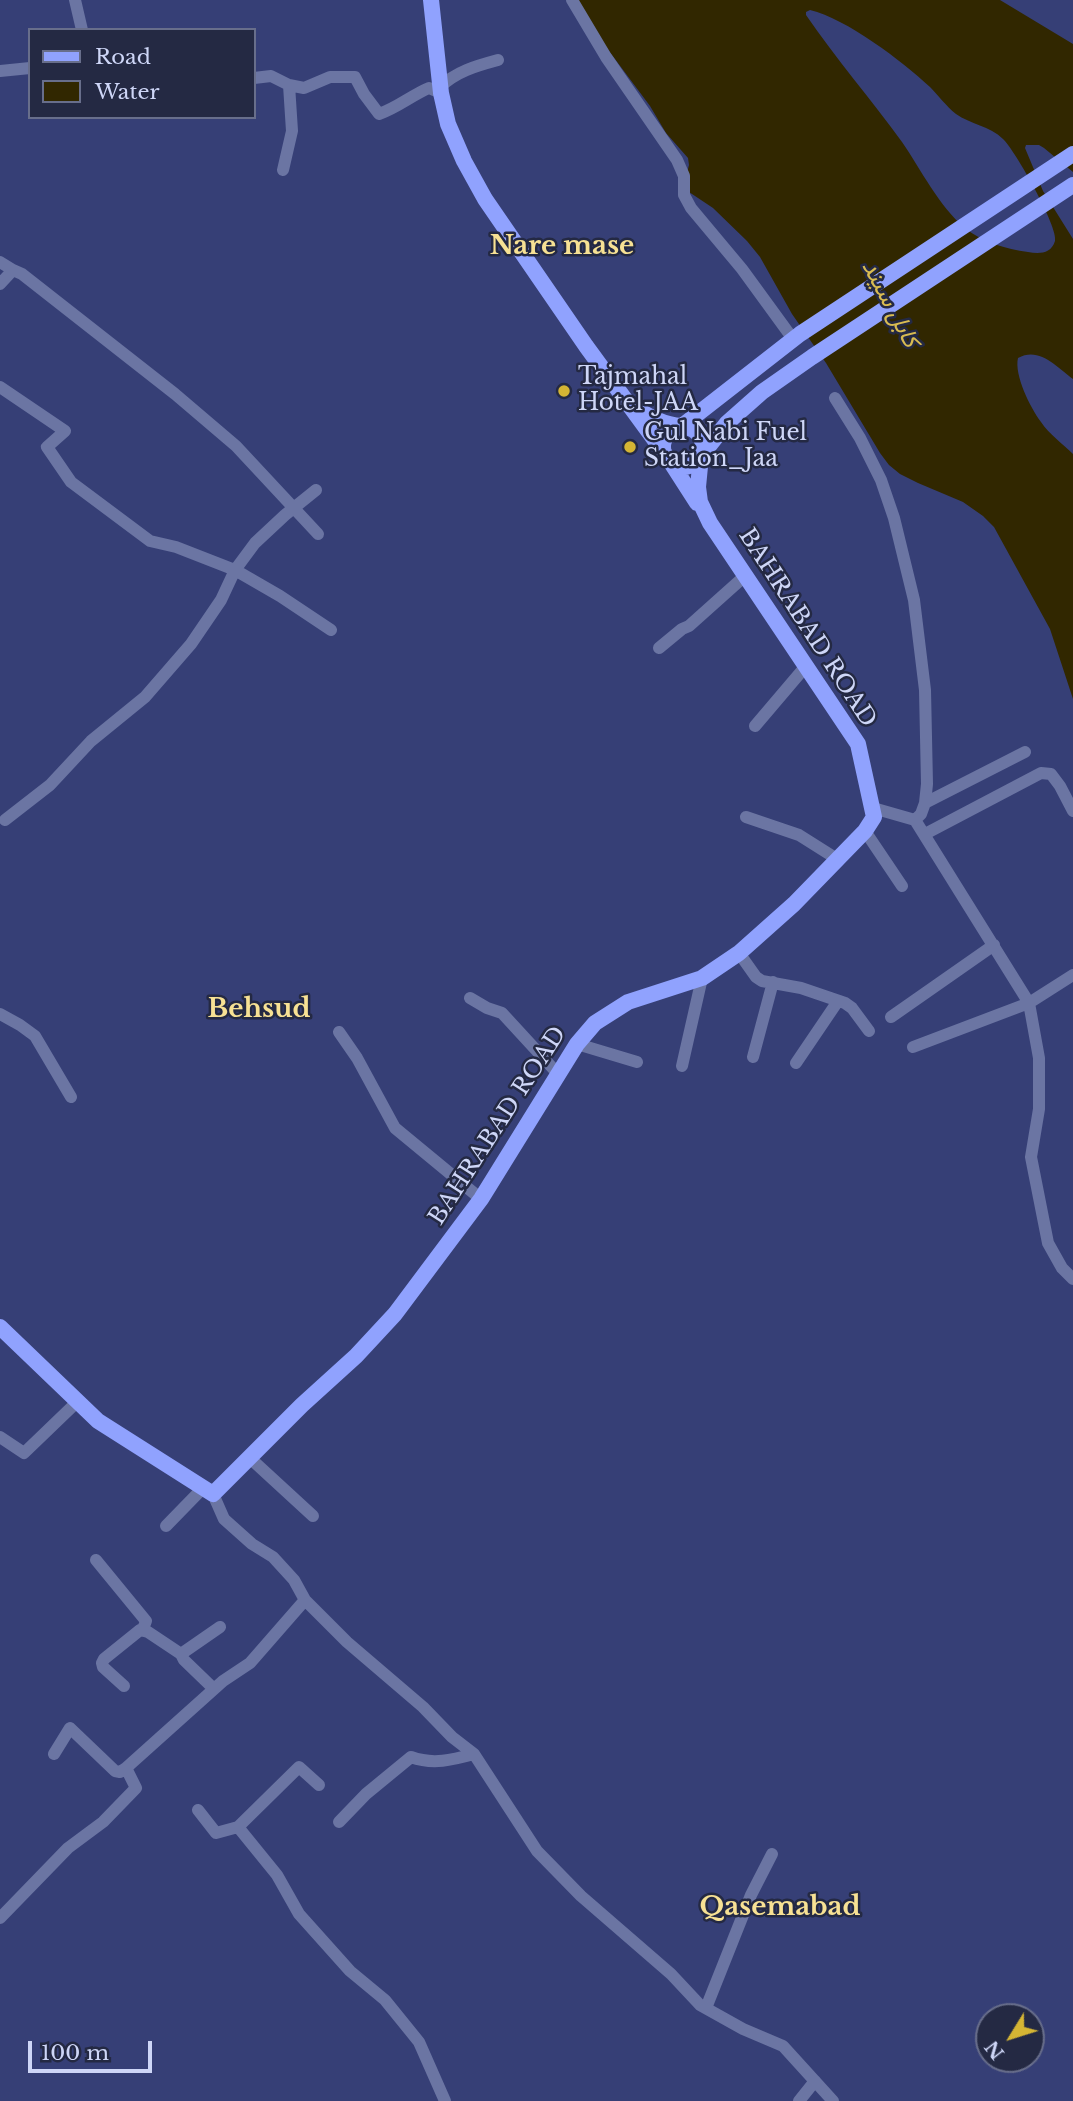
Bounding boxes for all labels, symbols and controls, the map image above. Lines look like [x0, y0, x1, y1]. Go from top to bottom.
legend [28, 28, 256, 119]
text: Road [95, 44, 151, 70]
text: Water [95, 79, 159, 105]
district label: Nare mase [490, 231, 634, 263]
water label: کابل سيند [855, 255, 925, 353]
place label: Tajmahal Hotel-JAA [578, 364, 698, 418]
marker: Tajmahal Hotel-JAA [556, 383, 572, 399]
place label: Gul Nabi Fuel Station_Jaa [644, 420, 807, 474]
marker: Gul Nabi Fuel Station_Jaa [622, 439, 638, 455]
street label: BAHRABAD ROAD [732, 524, 882, 732]
district label: Behsud [207, 994, 311, 1026]
street label: BAHRABAD ROAD [423, 1022, 573, 1230]
district label: Qasemabad [699, 1892, 861, 1924]
north arrow [975, 2003, 1045, 2073]
scale bar [32, 2028, 156, 2072]
text: N [980, 2036, 1009, 2064]
text: 100 m [41, 2040, 109, 2066]

